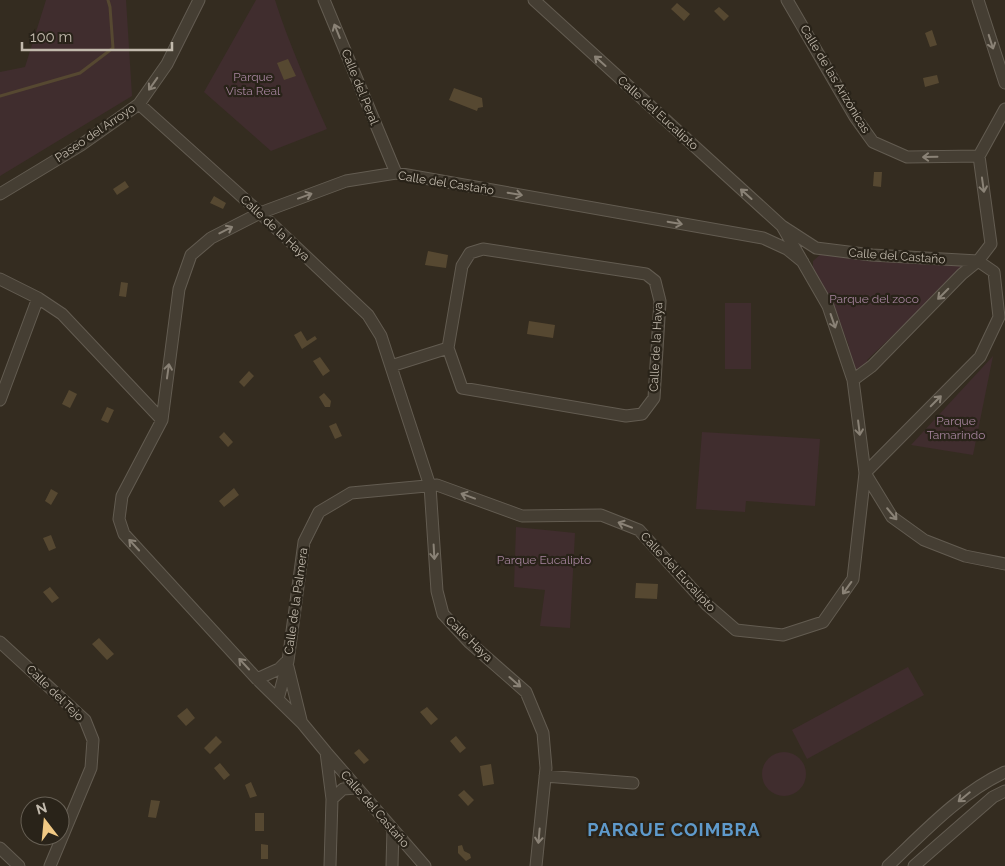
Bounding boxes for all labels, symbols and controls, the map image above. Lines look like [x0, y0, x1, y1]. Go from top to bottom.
scale bar [22, 20, 172, 52]
street label: Calle de las Arizónicas [797, 22, 873, 136]
one-way arrow [332, 24, 342, 39]
text: 100 m [30, 28, 72, 46]
one-way arrow [987, 33, 997, 49]
street label: Calle del Peral [338, 47, 382, 128]
one-way arrow [594, 55, 607, 66]
park label: Parque Vista Real [226, 70, 281, 98]
street label: Calle del Eucalipto [615, 73, 701, 153]
one-way arrow [148, 77, 158, 91]
street label: Paseo del Arroyo [52, 101, 138, 165]
one-way arrow [922, 152, 938, 162]
street label: Calle del Castaño [397, 168, 495, 198]
one-way arrow [978, 177, 988, 193]
one-way arrow [740, 188, 753, 200]
one-way arrow [507, 190, 523, 200]
one-way arrow [297, 191, 313, 200]
street label: Calle de la Haya [237, 192, 313, 264]
one-way arrow [667, 218, 683, 228]
one-way arrow [218, 225, 233, 234]
street label: Calle del Castaño [848, 246, 946, 266]
one-way arrow [937, 288, 949, 300]
park label: Parque del zoco [829, 292, 919, 306]
street label: Calle de la Haya [647, 302, 665, 392]
one-way arrow [829, 313, 838, 328]
one-way arrow [164, 364, 174, 380]
one-way arrow [930, 395, 942, 407]
park label: Parque Tamarindo [927, 414, 985, 442]
one-way arrow [854, 420, 864, 436]
one-way arrow [461, 491, 476, 500]
one-way arrow [886, 507, 897, 520]
one-way arrow [618, 519, 633, 528]
street label: Calle del Eucalipto [638, 529, 718, 615]
one-way arrow [128, 538, 140, 551]
one-way arrow [430, 543, 439, 559]
street label: Calle de la Palmera [282, 547, 310, 655]
park label: Parque Eucalipto [497, 553, 591, 567]
one-way arrow [842, 581, 852, 595]
street label: Calle Haya [443, 613, 495, 665]
one-way arrow [238, 658, 250, 671]
street label: Calle del Tejo [23, 662, 87, 724]
one-way arrow [509, 676, 522, 688]
street label: Calle del Castaño [338, 768, 412, 850]
one-way arrow [958, 792, 971, 803]
north arrow [20, 796, 70, 846]
text: N [34, 799, 49, 818]
district label: PARQUE COIMBRA [587, 819, 761, 840]
one-way arrow [534, 828, 544, 844]

